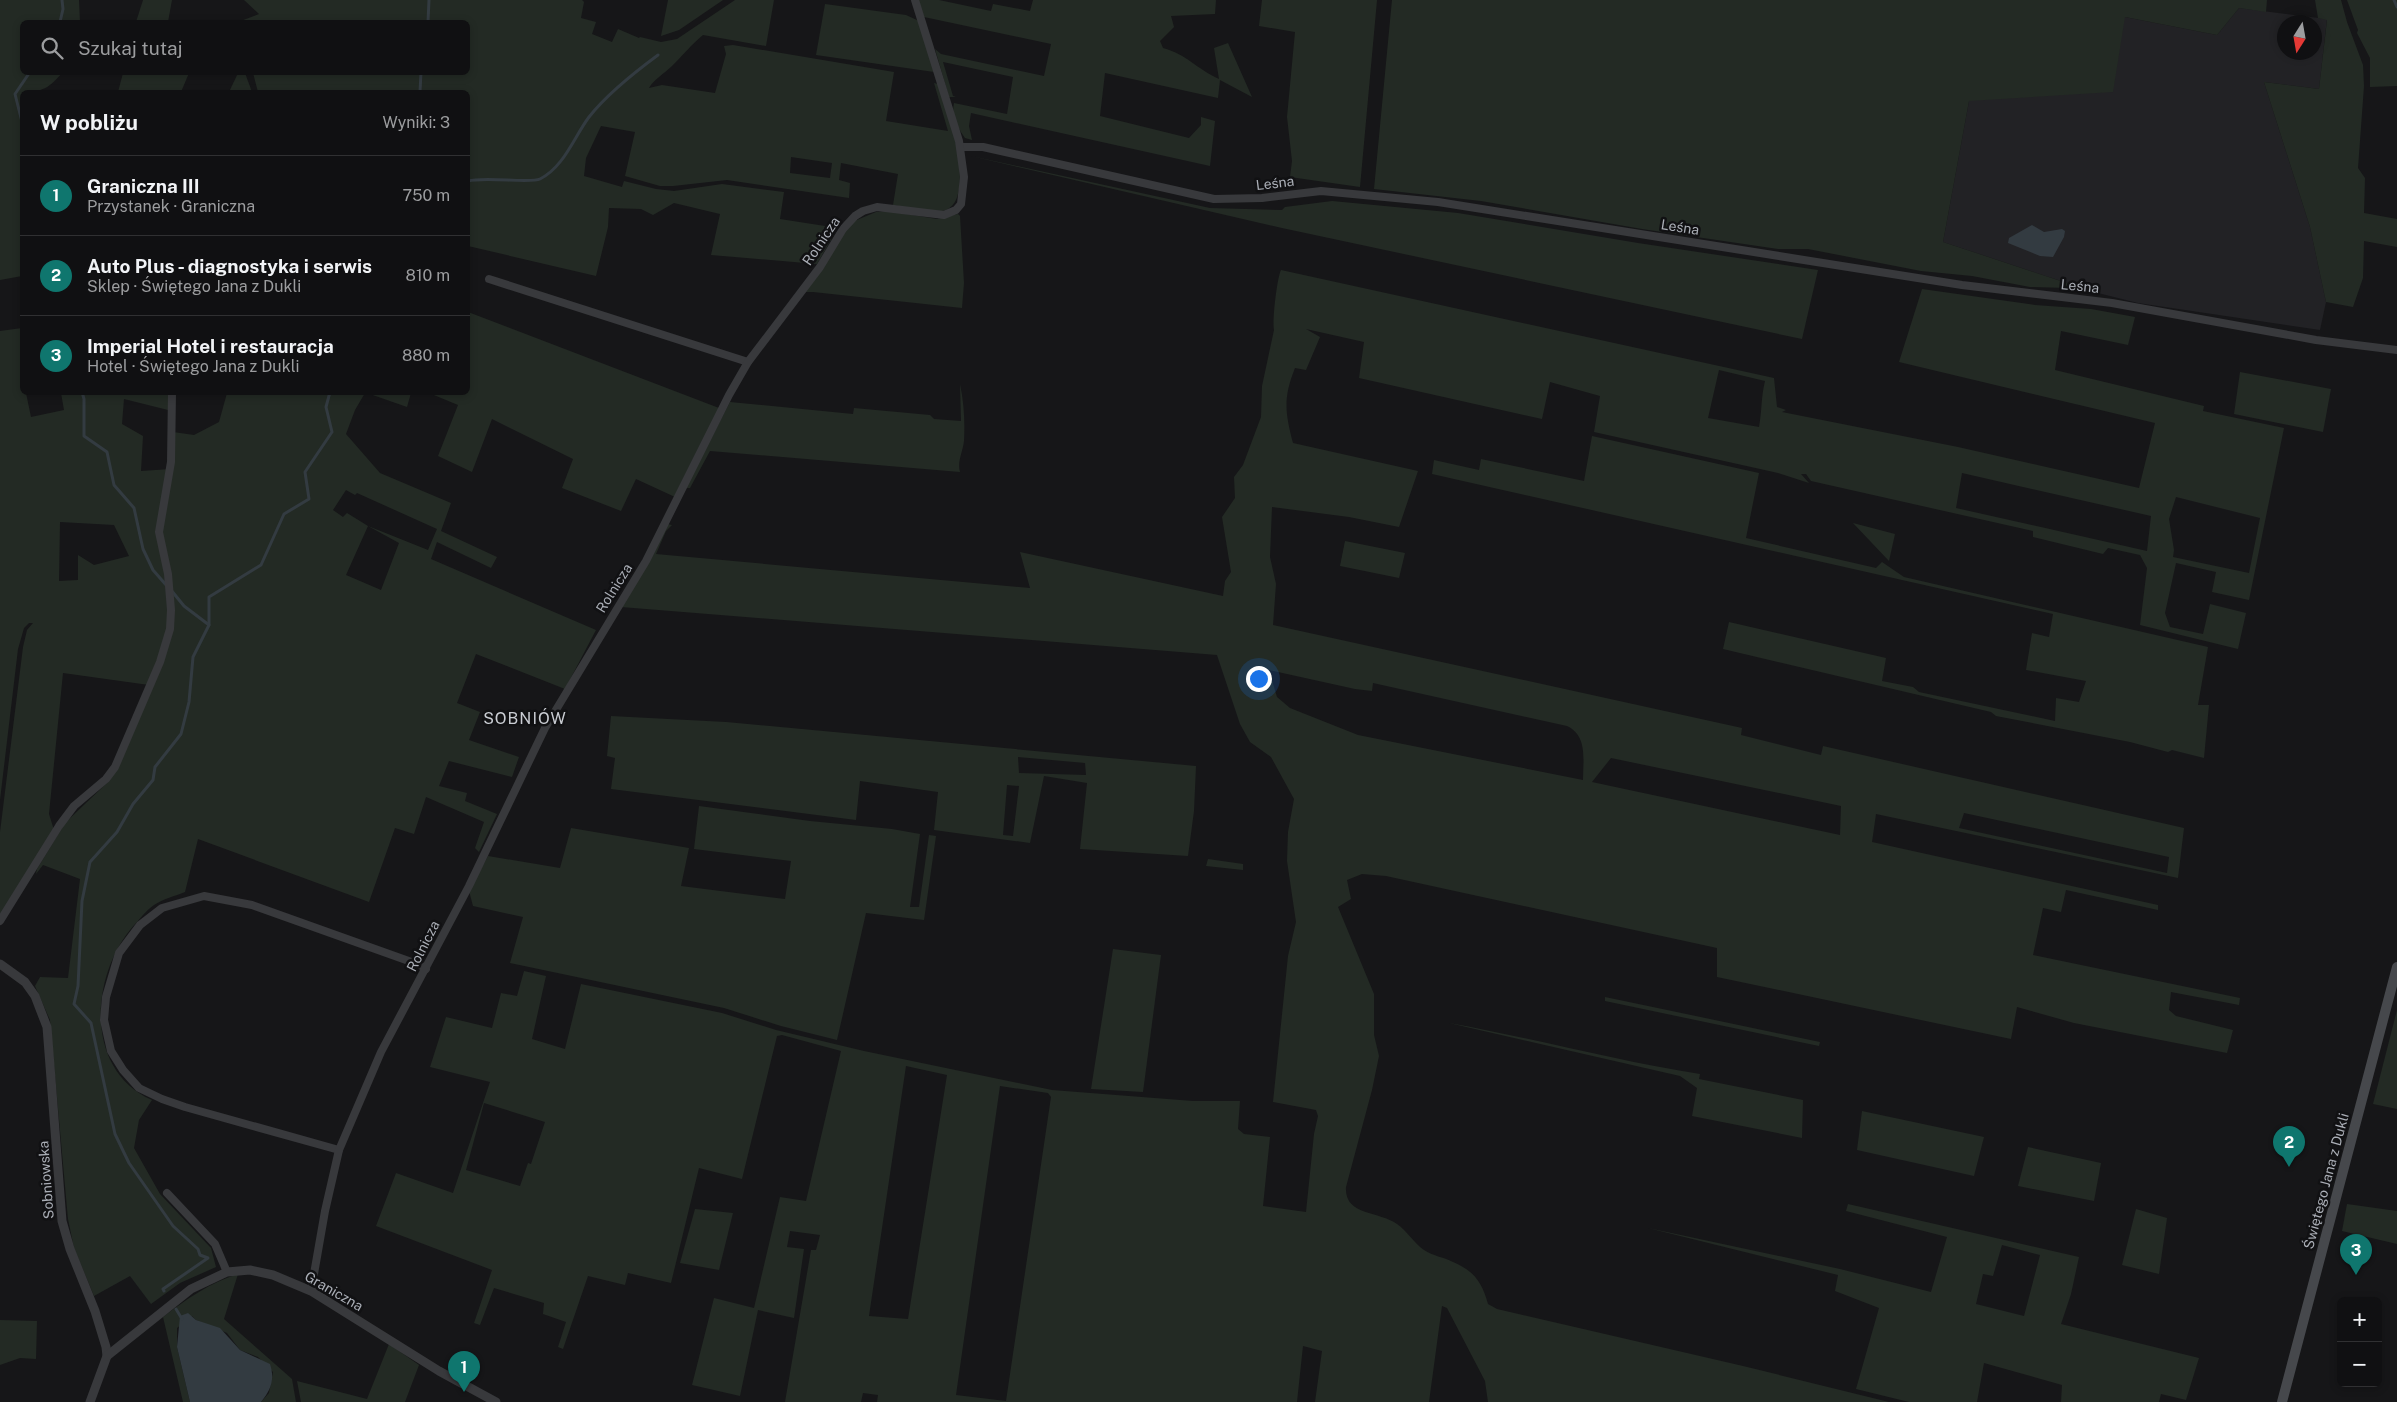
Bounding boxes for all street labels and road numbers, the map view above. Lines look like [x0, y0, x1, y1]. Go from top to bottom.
street label: Leśna [1255, 173, 1295, 193]
street label: Rolnicza [799, 214, 843, 268]
street label: Leśna [1660, 216, 1700, 238]
street label: Leśna [2060, 276, 2100, 296]
street label: Rolnicza [593, 560, 635, 616]
street label: Rolnicza [403, 918, 443, 974]
street label: Świętego Jana z Dukli [2298, 1111, 2352, 1251]
street label: Sobniowska [35, 1140, 57, 1220]
street label: Graniczna [302, 1268, 366, 1314]

